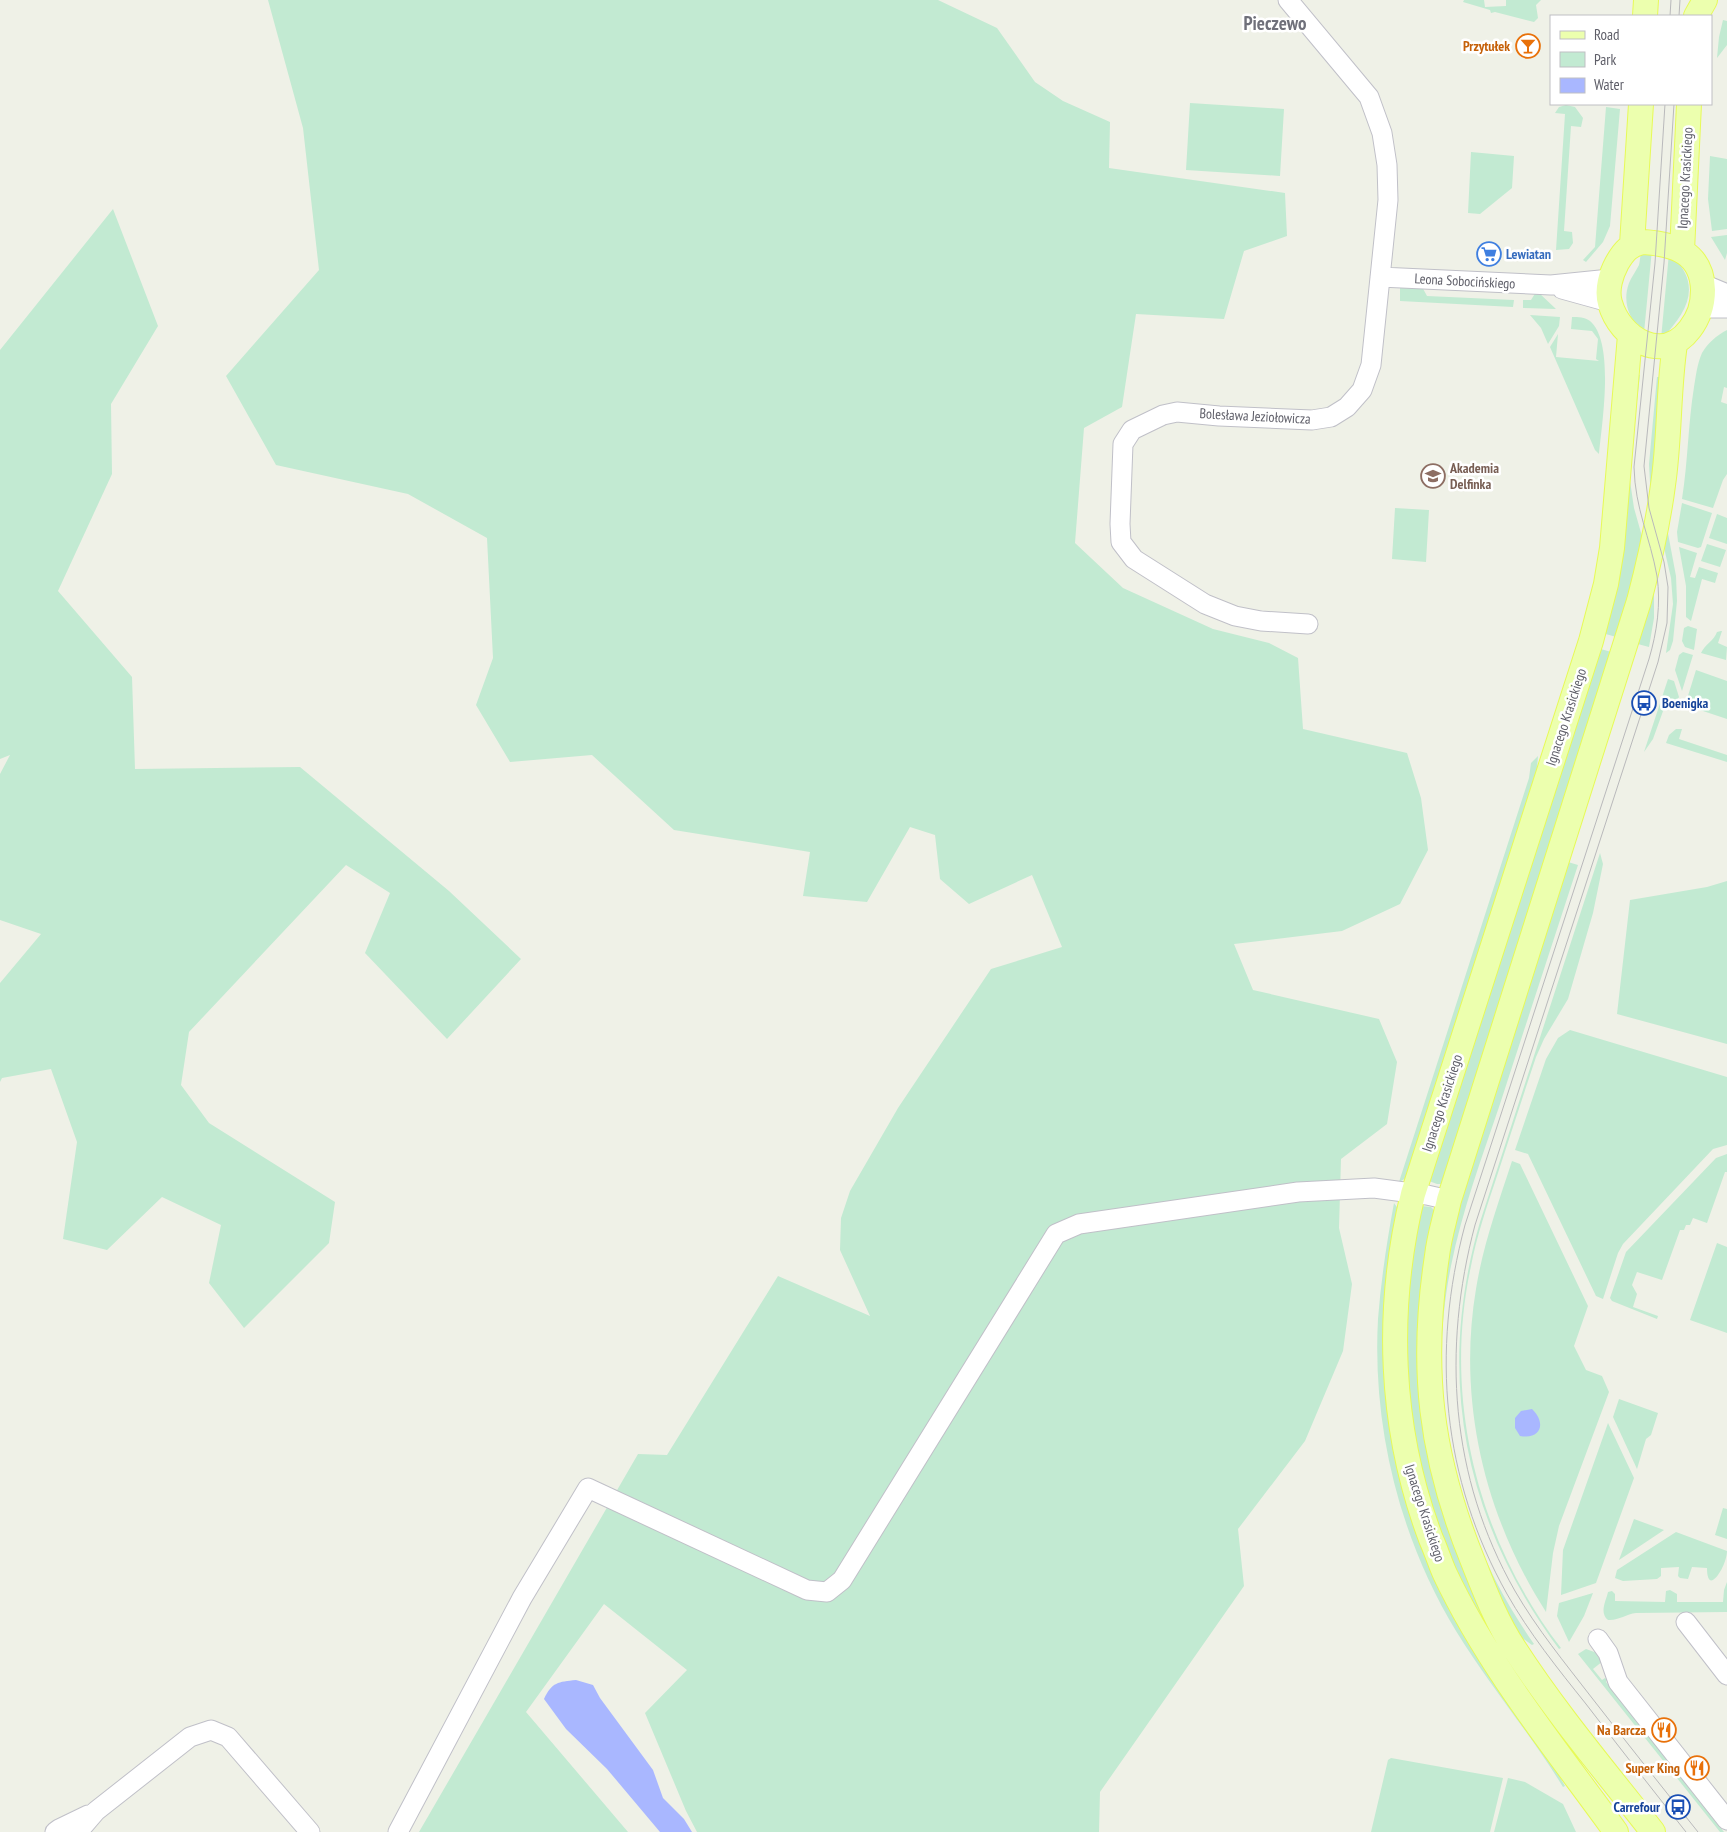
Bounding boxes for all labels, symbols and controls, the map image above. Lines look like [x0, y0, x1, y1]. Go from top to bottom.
district label: Pieczewo [1244, 11, 1306, 35]
legend [1550, 15, 1712, 105]
text: Road [1594, 25, 1620, 44]
bar icon: Przytułek [1515, 33, 1541, 59]
place label: Przytułek [1463, 37, 1510, 55]
text: Park [1594, 50, 1616, 69]
text: Water [1594, 75, 1625, 94]
street label: Ignacego Krasickiego [1673, 127, 1697, 229]
supermarket icon: Lewiatan [1476, 241, 1502, 267]
place label: Lewiatan [1506, 245, 1551, 263]
street label: Leona Sobocińskiego [1414, 269, 1516, 293]
street label: Bolesława Jeziołowicza [1199, 404, 1311, 428]
place label: Akademia Delfinka [1449, 459, 1499, 493]
school or university icon: Akademia Delfinka [1420, 463, 1446, 489]
street label: Ignacego Krasickiego [1542, 666, 1590, 768]
bus stop icon: Boenigka [1631, 690, 1657, 716]
place label: Boenigka [1662, 694, 1708, 712]
street label: Ignacego Krasickiego [1418, 1052, 1466, 1154]
street label: Ignacego Krasickiego [1401, 1462, 1449, 1564]
restaurant icon: Na Barcza [1651, 1717, 1677, 1743]
place label: Na Barcza [1597, 1721, 1646, 1739]
restaurant icon: Super King [1684, 1755, 1710, 1781]
place label: Super King [1625, 1759, 1680, 1777]
bus stop icon: Carrefour [1665, 1794, 1691, 1820]
place label: Carrefour [1613, 1798, 1661, 1816]

